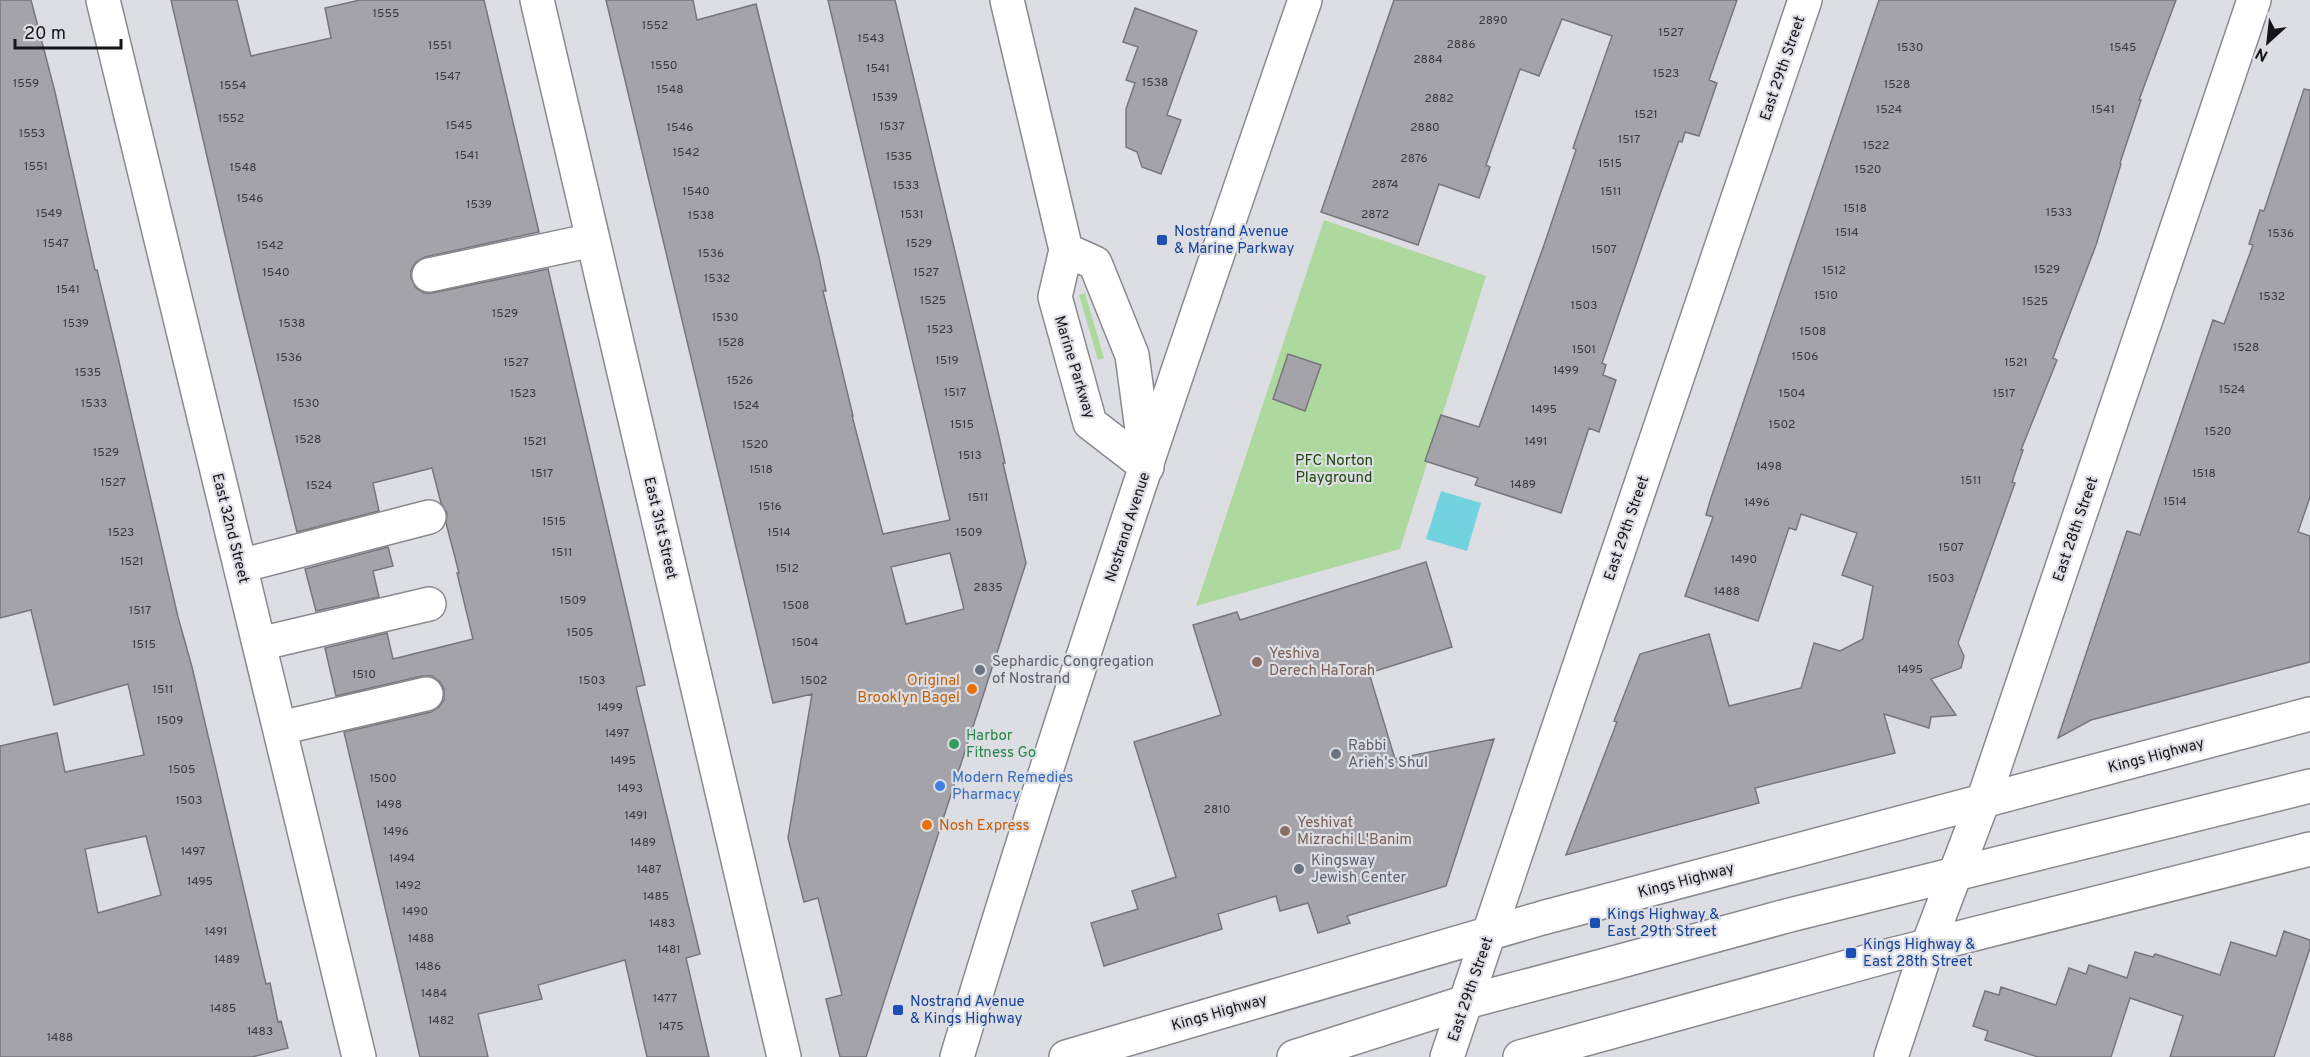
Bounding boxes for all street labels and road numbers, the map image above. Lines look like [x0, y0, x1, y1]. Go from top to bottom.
street label: East 29th Street [1757, 14, 1810, 123]
street label: Marine Parkway [1049, 314, 1098, 421]
street label: Nostrand Avenue [1102, 470, 1155, 585]
street label: East 32nd Street [207, 471, 252, 585]
street label: East 29th Street [1601, 474, 1654, 583]
street label: East 31st Street [639, 475, 681, 581]
street label: East 28th Street [2050, 475, 2103, 584]
street label: Kings Highway [2106, 734, 2207, 778]
street label: Kings Highway [1636, 859, 1737, 903]
street label: East 29th Street [1445, 935, 1498, 1044]
street label: Kings Highway [1169, 991, 1270, 1036]

